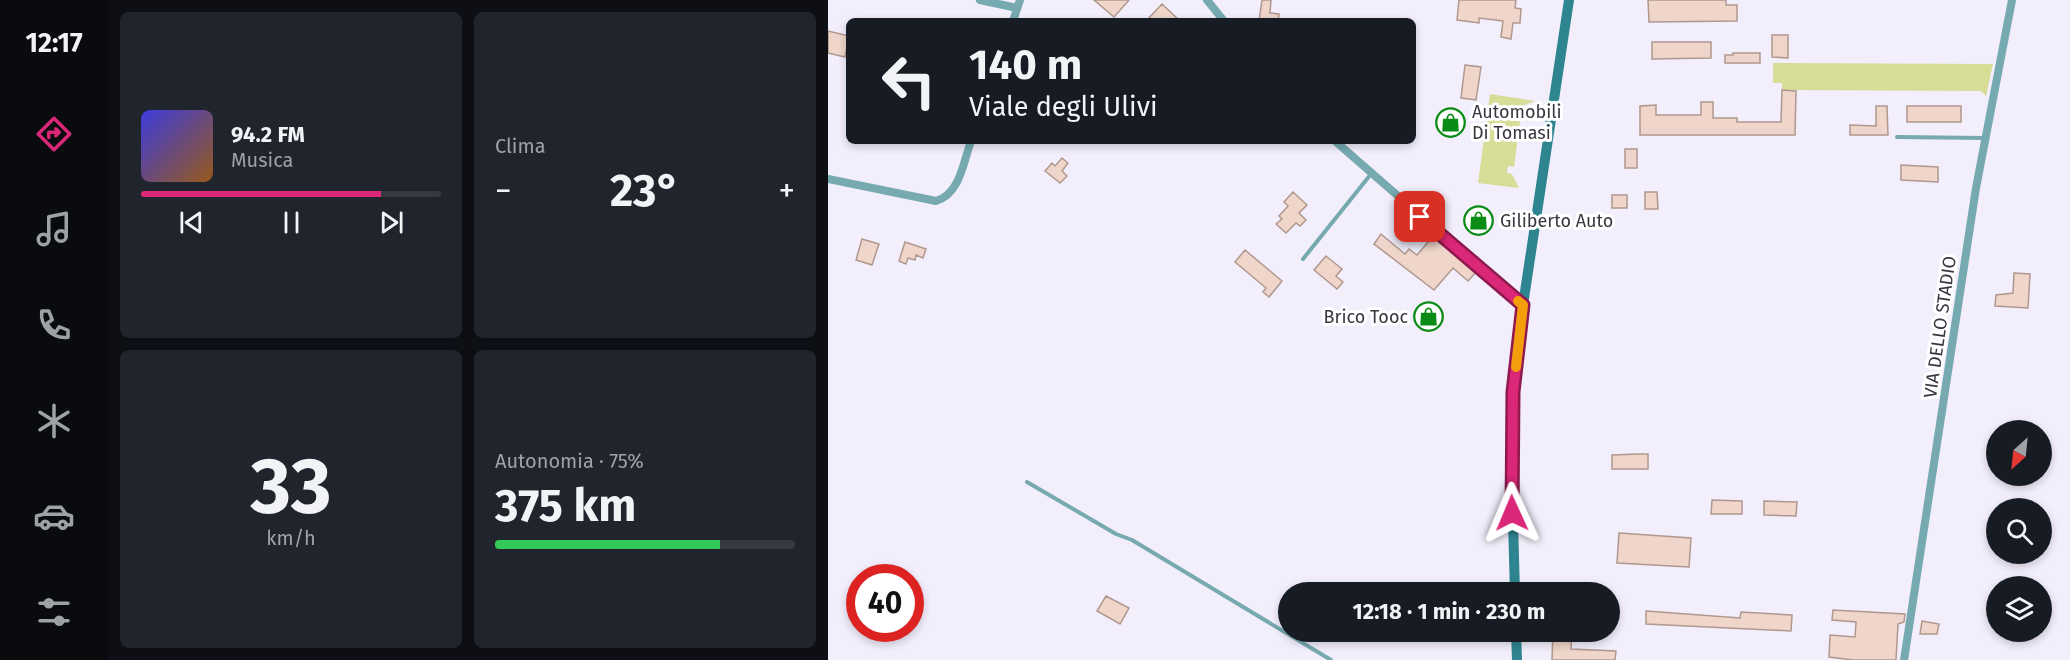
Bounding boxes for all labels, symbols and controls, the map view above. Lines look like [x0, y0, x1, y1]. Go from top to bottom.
text: 12:17 [25, 27, 83, 59]
text: 140 m [969, 40, 1082, 90]
icon: left [870, 42, 948, 120]
text: Viale degli Ulivi [969, 91, 1158, 123]
place label: Automobili Di Tomasi [1472, 101, 1562, 144]
shop icon: Automobili Di Tomasi [1435, 106, 1467, 138]
icon: directions [33, 113, 75, 155]
text: 94.2 FM [231, 121, 305, 148]
text: Clima [495, 134, 546, 158]
text: Musica [231, 148, 293, 172]
text: 23° [610, 164, 680, 218]
text: − [495, 171, 512, 211]
text: + [779, 171, 795, 211]
pin [1394, 191, 1445, 242]
icon: arrive [1403, 200, 1436, 233]
shop icon: Giliberto Auto [1463, 205, 1495, 237]
icon: previous [175, 206, 208, 239]
icon: pause [275, 206, 308, 239]
icon: next [375, 206, 408, 239]
icon: music [33, 208, 75, 250]
place label: Giliberto Auto [1500, 210, 1613, 232]
street label: VIA DELLO STADIO [1919, 254, 1961, 400]
shop icon: Brico Tooc [1413, 301, 1445, 333]
icon: phone [33, 304, 75, 346]
place label: Brico Tooc [1324, 306, 1408, 328]
icon: climate [33, 400, 75, 442]
north arrow [1986, 420, 2052, 486]
map controls [1986, 420, 2052, 642]
text: 33 [250, 440, 332, 534]
text: Autonomia · 75% [495, 449, 644, 473]
text: 375 km [495, 479, 636, 533]
position arrow [1480, 481, 1544, 545]
icon: car [33, 495, 75, 537]
button: search [1986, 498, 2052, 564]
text: km/h [266, 526, 316, 550]
speed limit sign: 40 [846, 564, 924, 642]
button: layers [1986, 576, 2052, 642]
icon: filters [33, 591, 75, 633]
text: 12:18 · 1 min · 230 m [1353, 598, 1545, 625]

